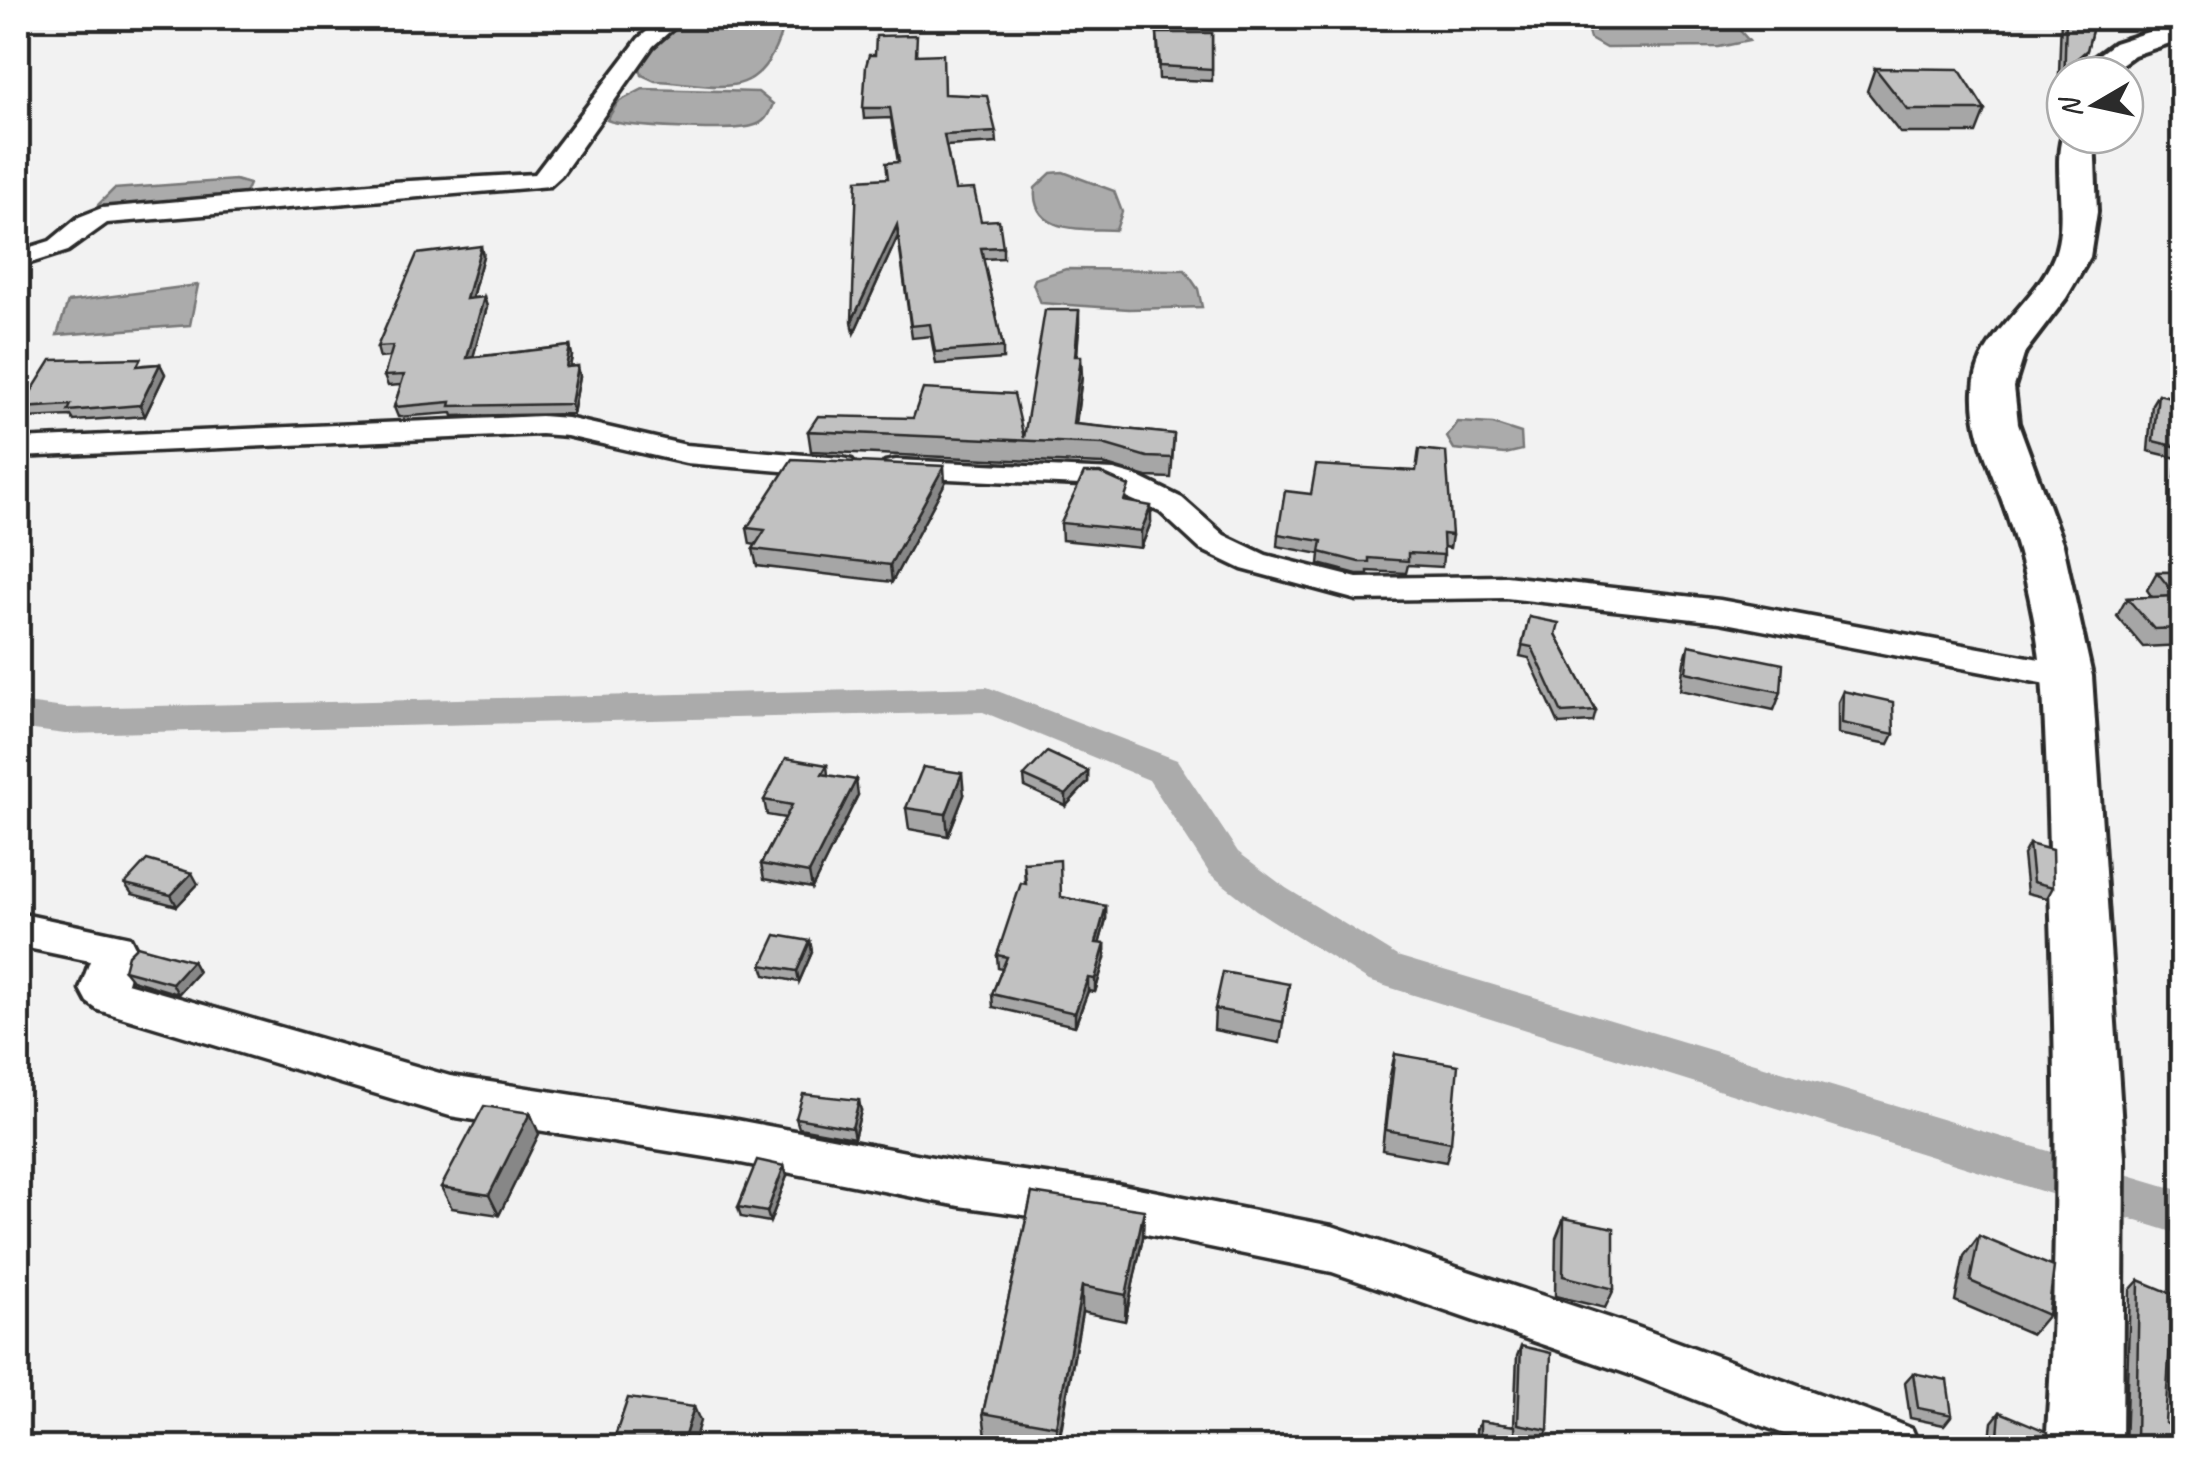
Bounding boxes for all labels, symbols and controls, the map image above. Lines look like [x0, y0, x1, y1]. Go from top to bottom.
north arrow [2045, 55, 2145, 155]
text: N [2051, 93, 2089, 120]

